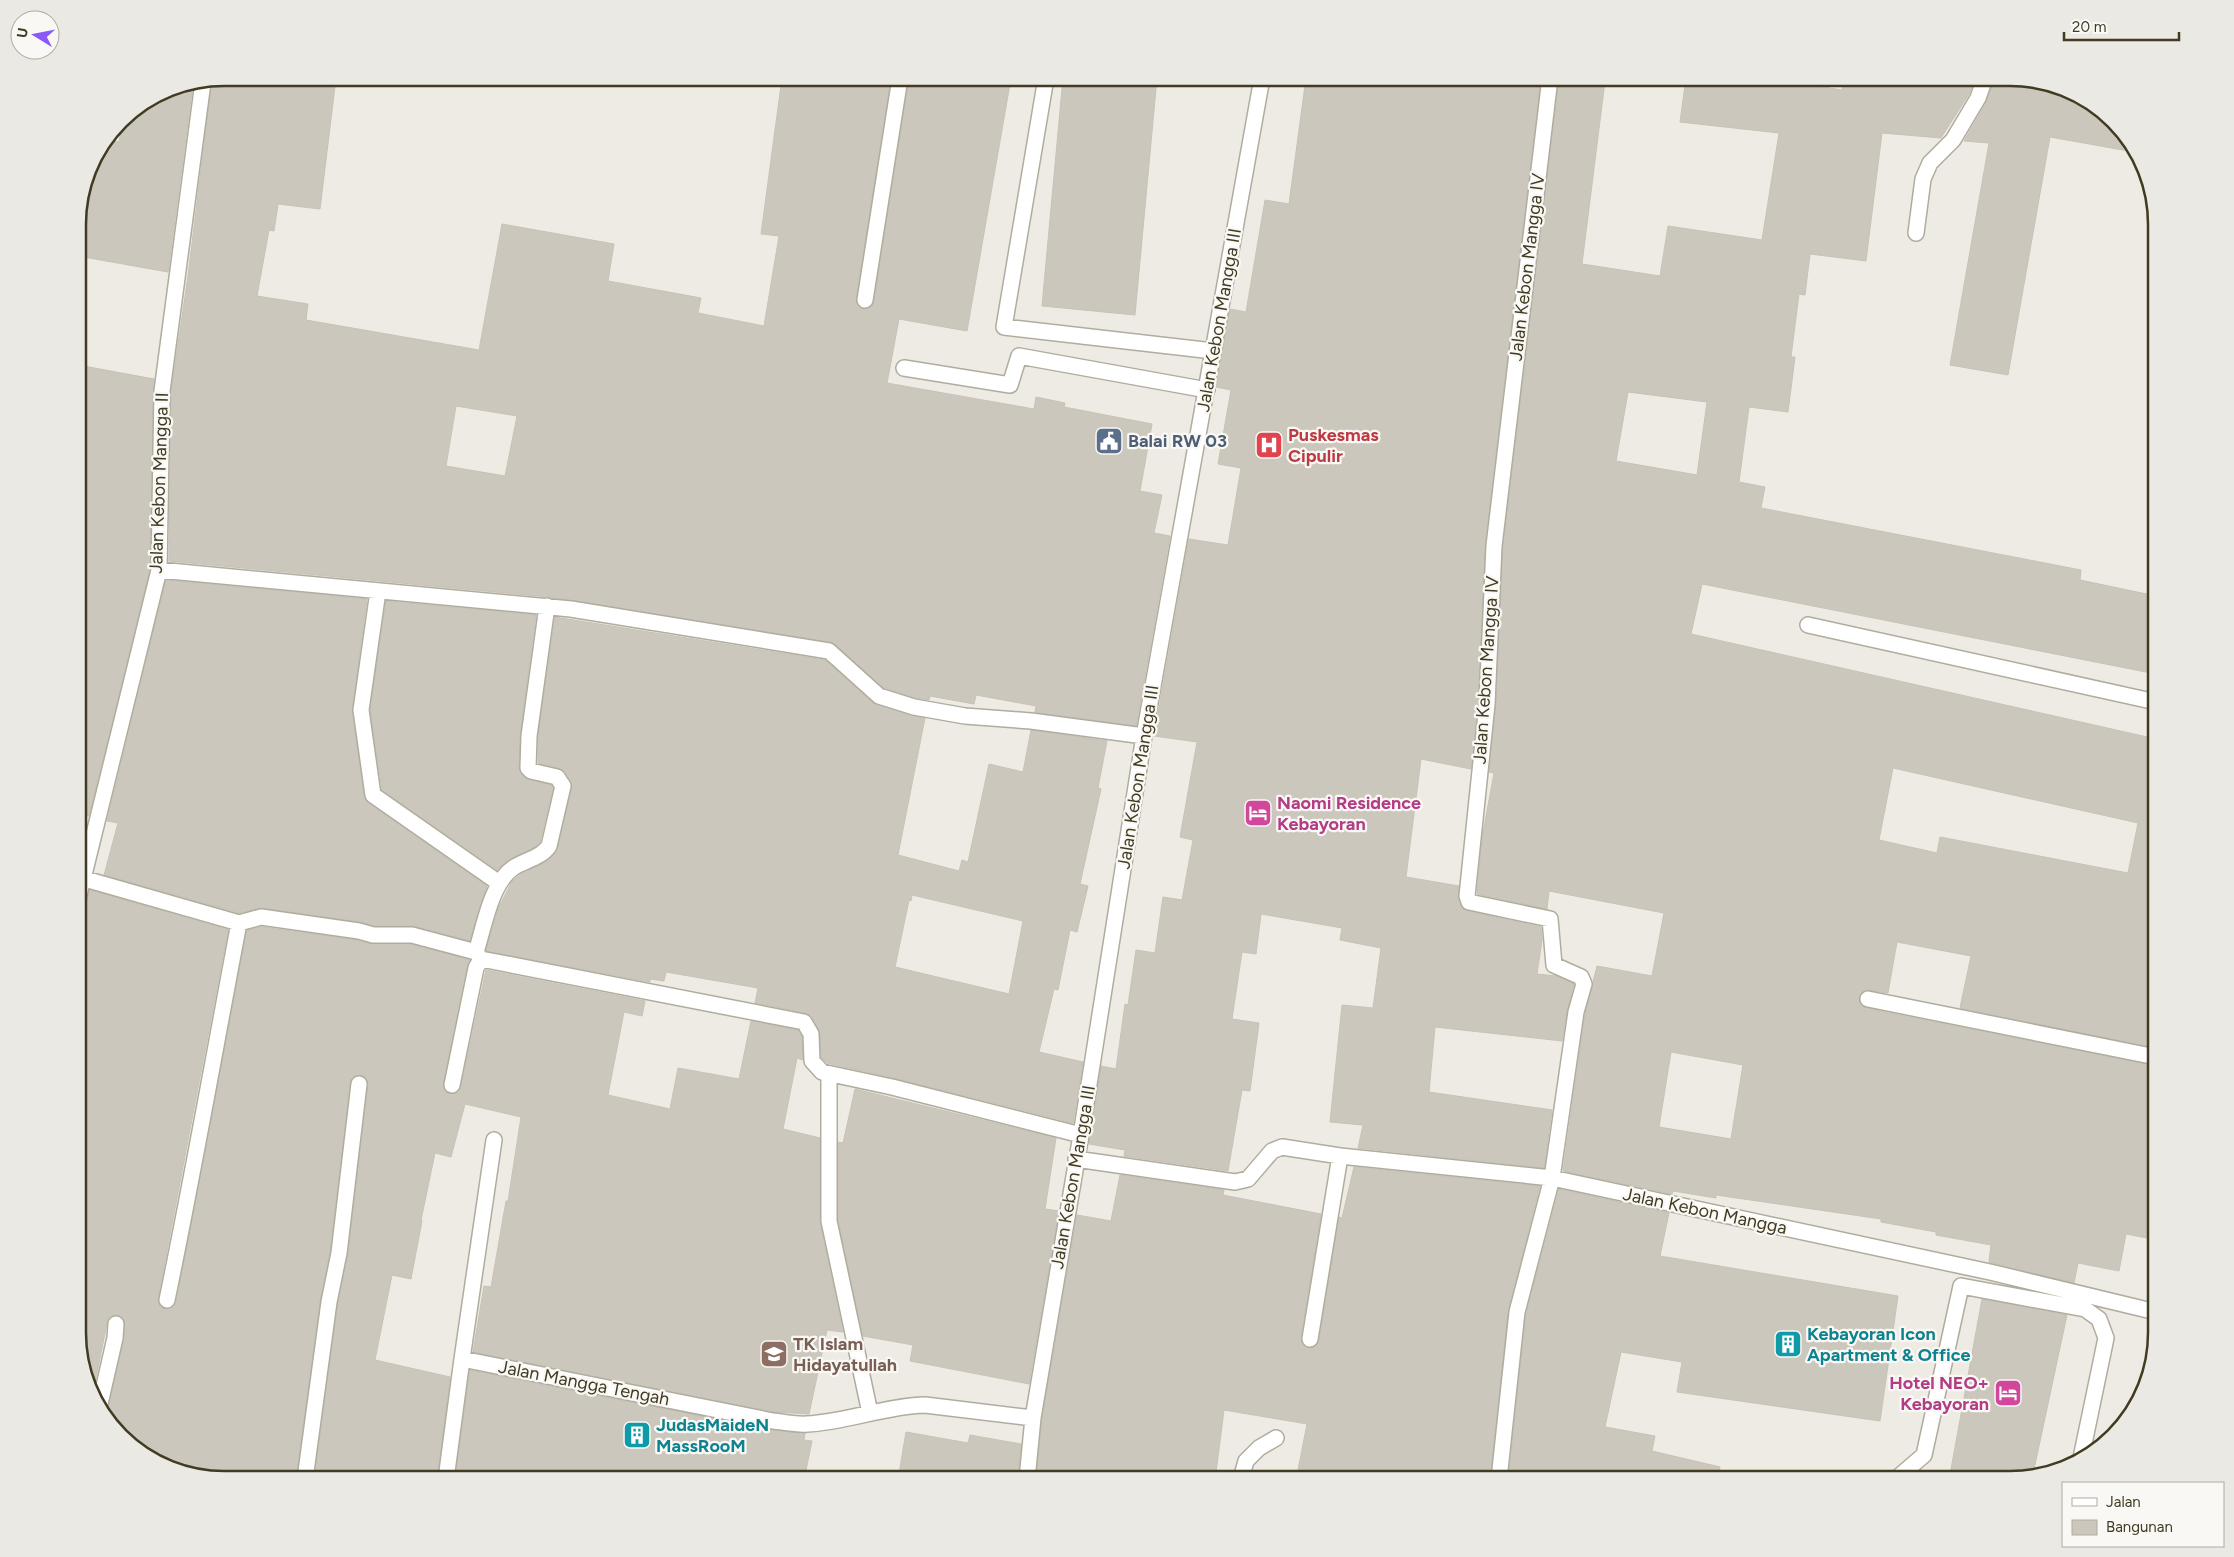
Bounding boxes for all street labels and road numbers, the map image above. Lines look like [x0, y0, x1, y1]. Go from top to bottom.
street label: Jalan Kebon Mangga IV [1505, 171, 1549, 362]
street label: Jalan Kebon Mangga III [1192, 226, 1246, 414]
street label: Jalan Kebon Mangga II [145, 392, 173, 574]
street label: Jalan Kebon Mangga IV [1468, 575, 1504, 765]
street label: Jalan Kebon Mangga III [1113, 683, 1163, 871]
street label: Jalan Kebon Mangga III [1046, 1083, 1100, 1271]
street label: Jalan Kebon Mangga [1621, 1183, 1789, 1239]
street label: Jalan Mangga Tengah [497, 1356, 671, 1410]

